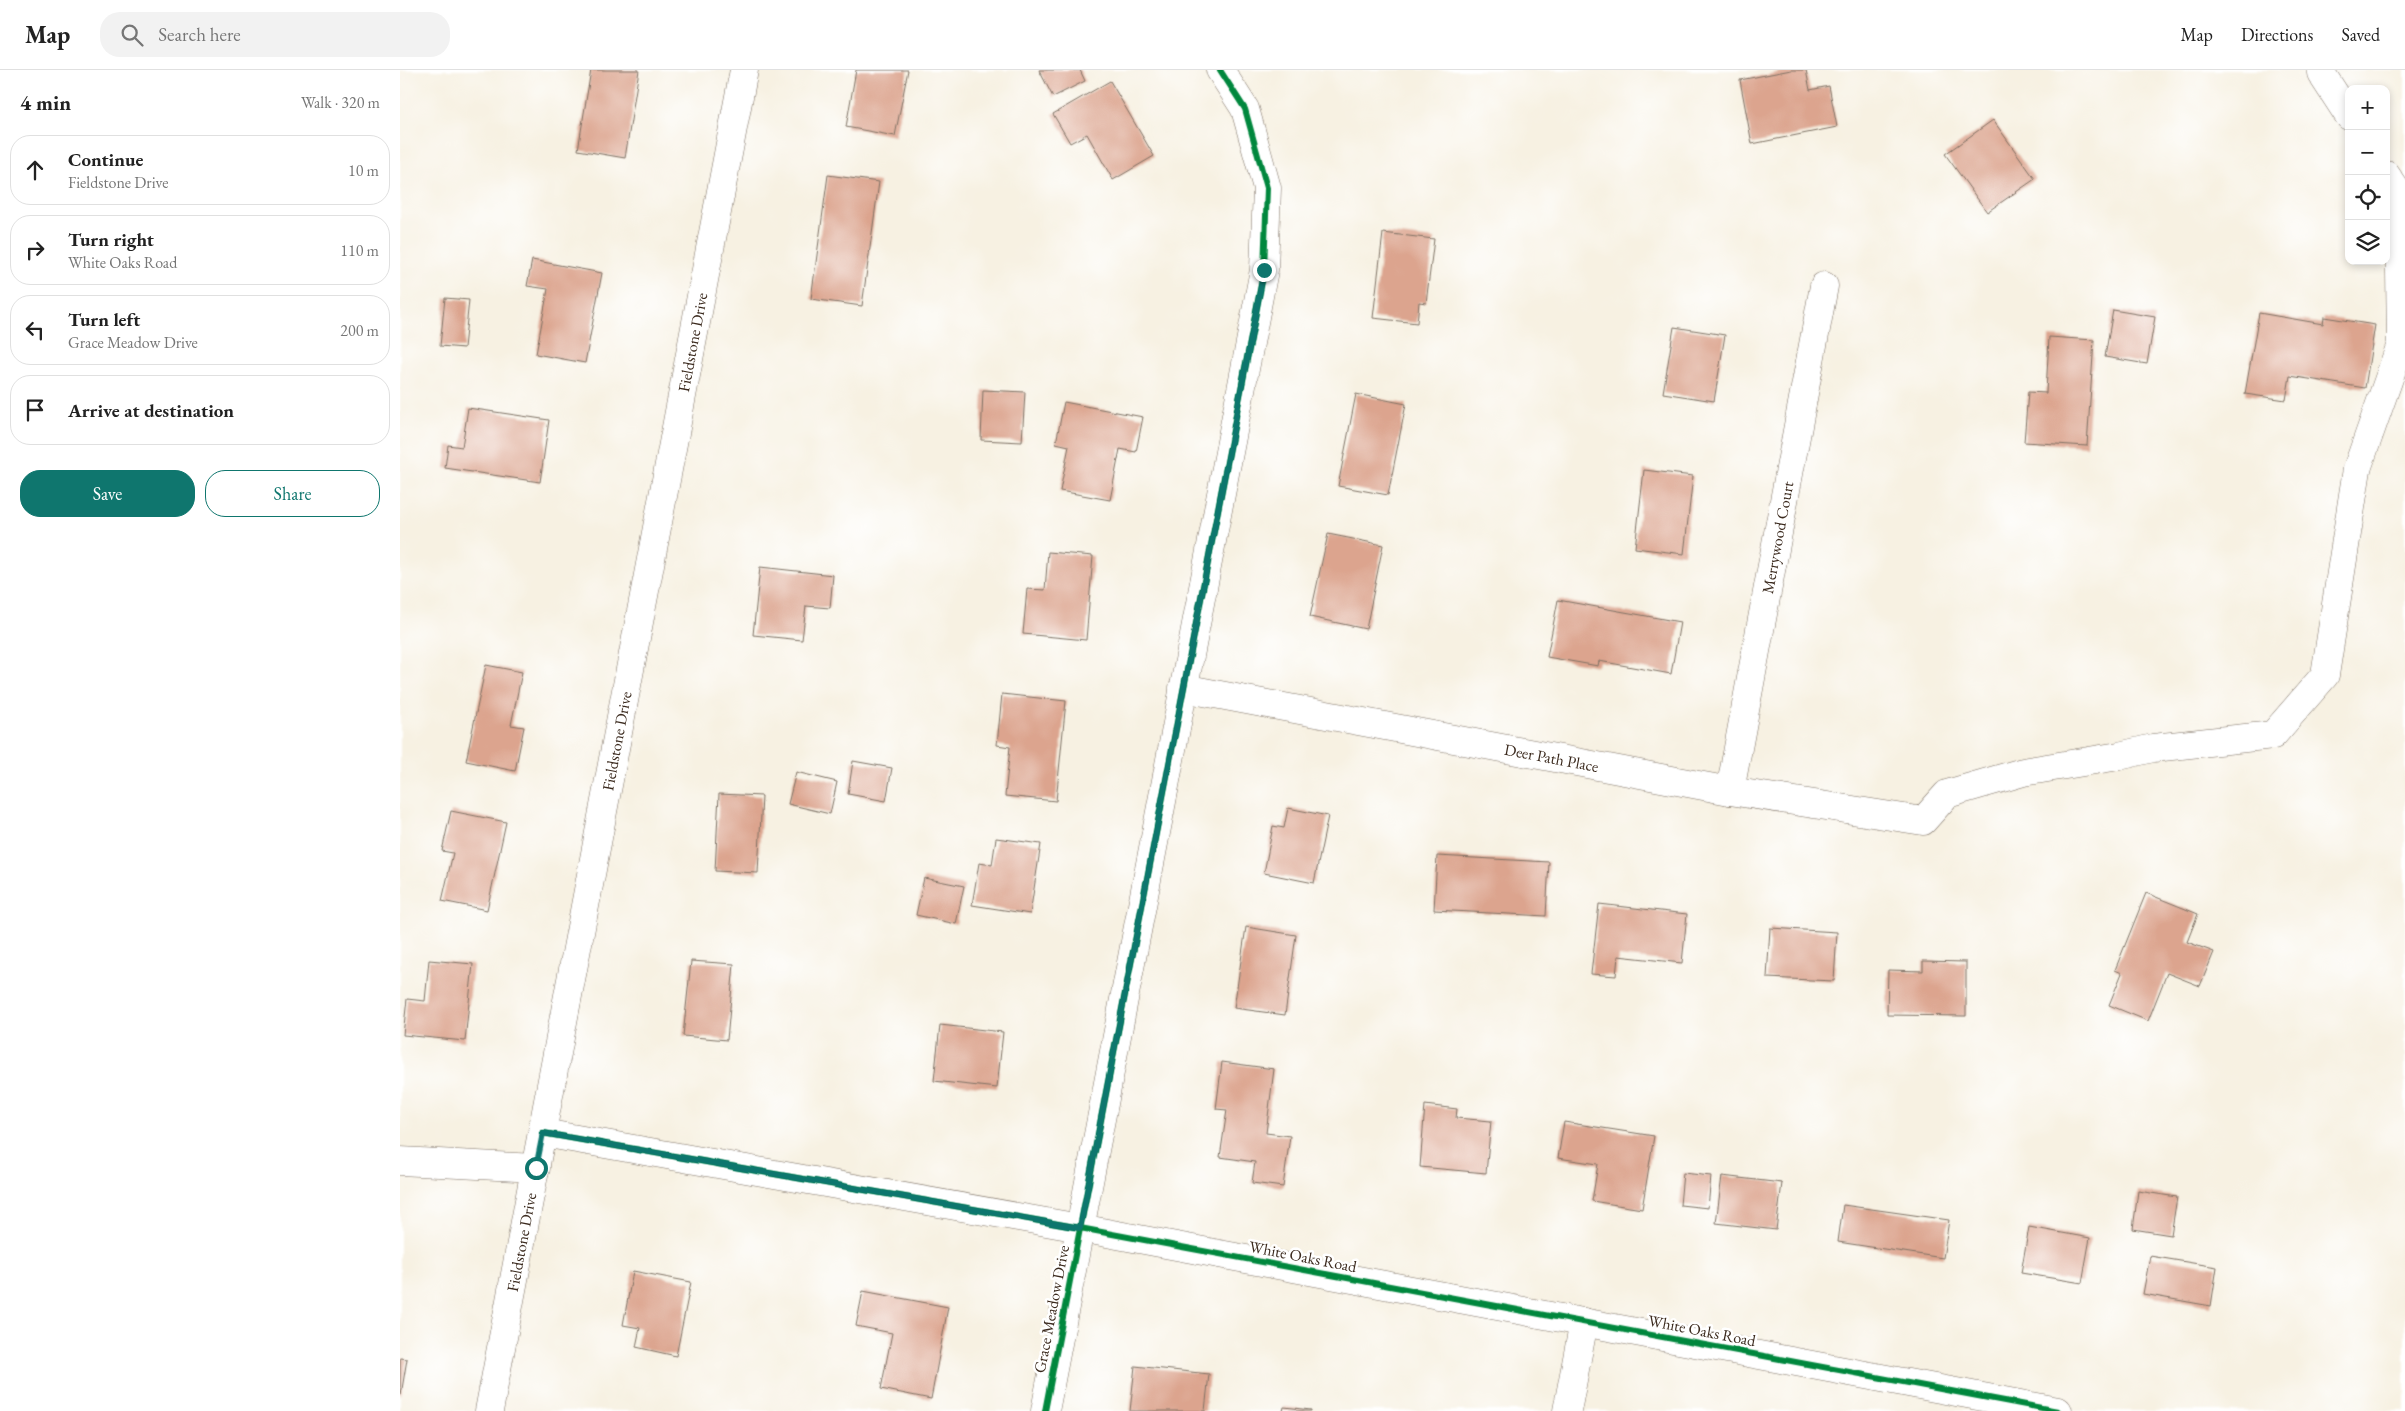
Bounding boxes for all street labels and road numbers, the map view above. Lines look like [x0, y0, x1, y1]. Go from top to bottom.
street label: Fieldstone Drive [673, 291, 712, 394]
street label: Merrywood Court [1757, 480, 1798, 595]
street label: Fieldstone Drive [597, 690, 637, 792]
street label: Deer Path Place [1503, 739, 1600, 777]
street label: Fieldstone Drive [502, 1191, 541, 1293]
street label: White Oaks Road [1247, 1236, 1359, 1277]
street label: Grace Meadow Drive [1029, 1243, 1074, 1375]
street label: White Oaks Road [1646, 1310, 1758, 1351]

